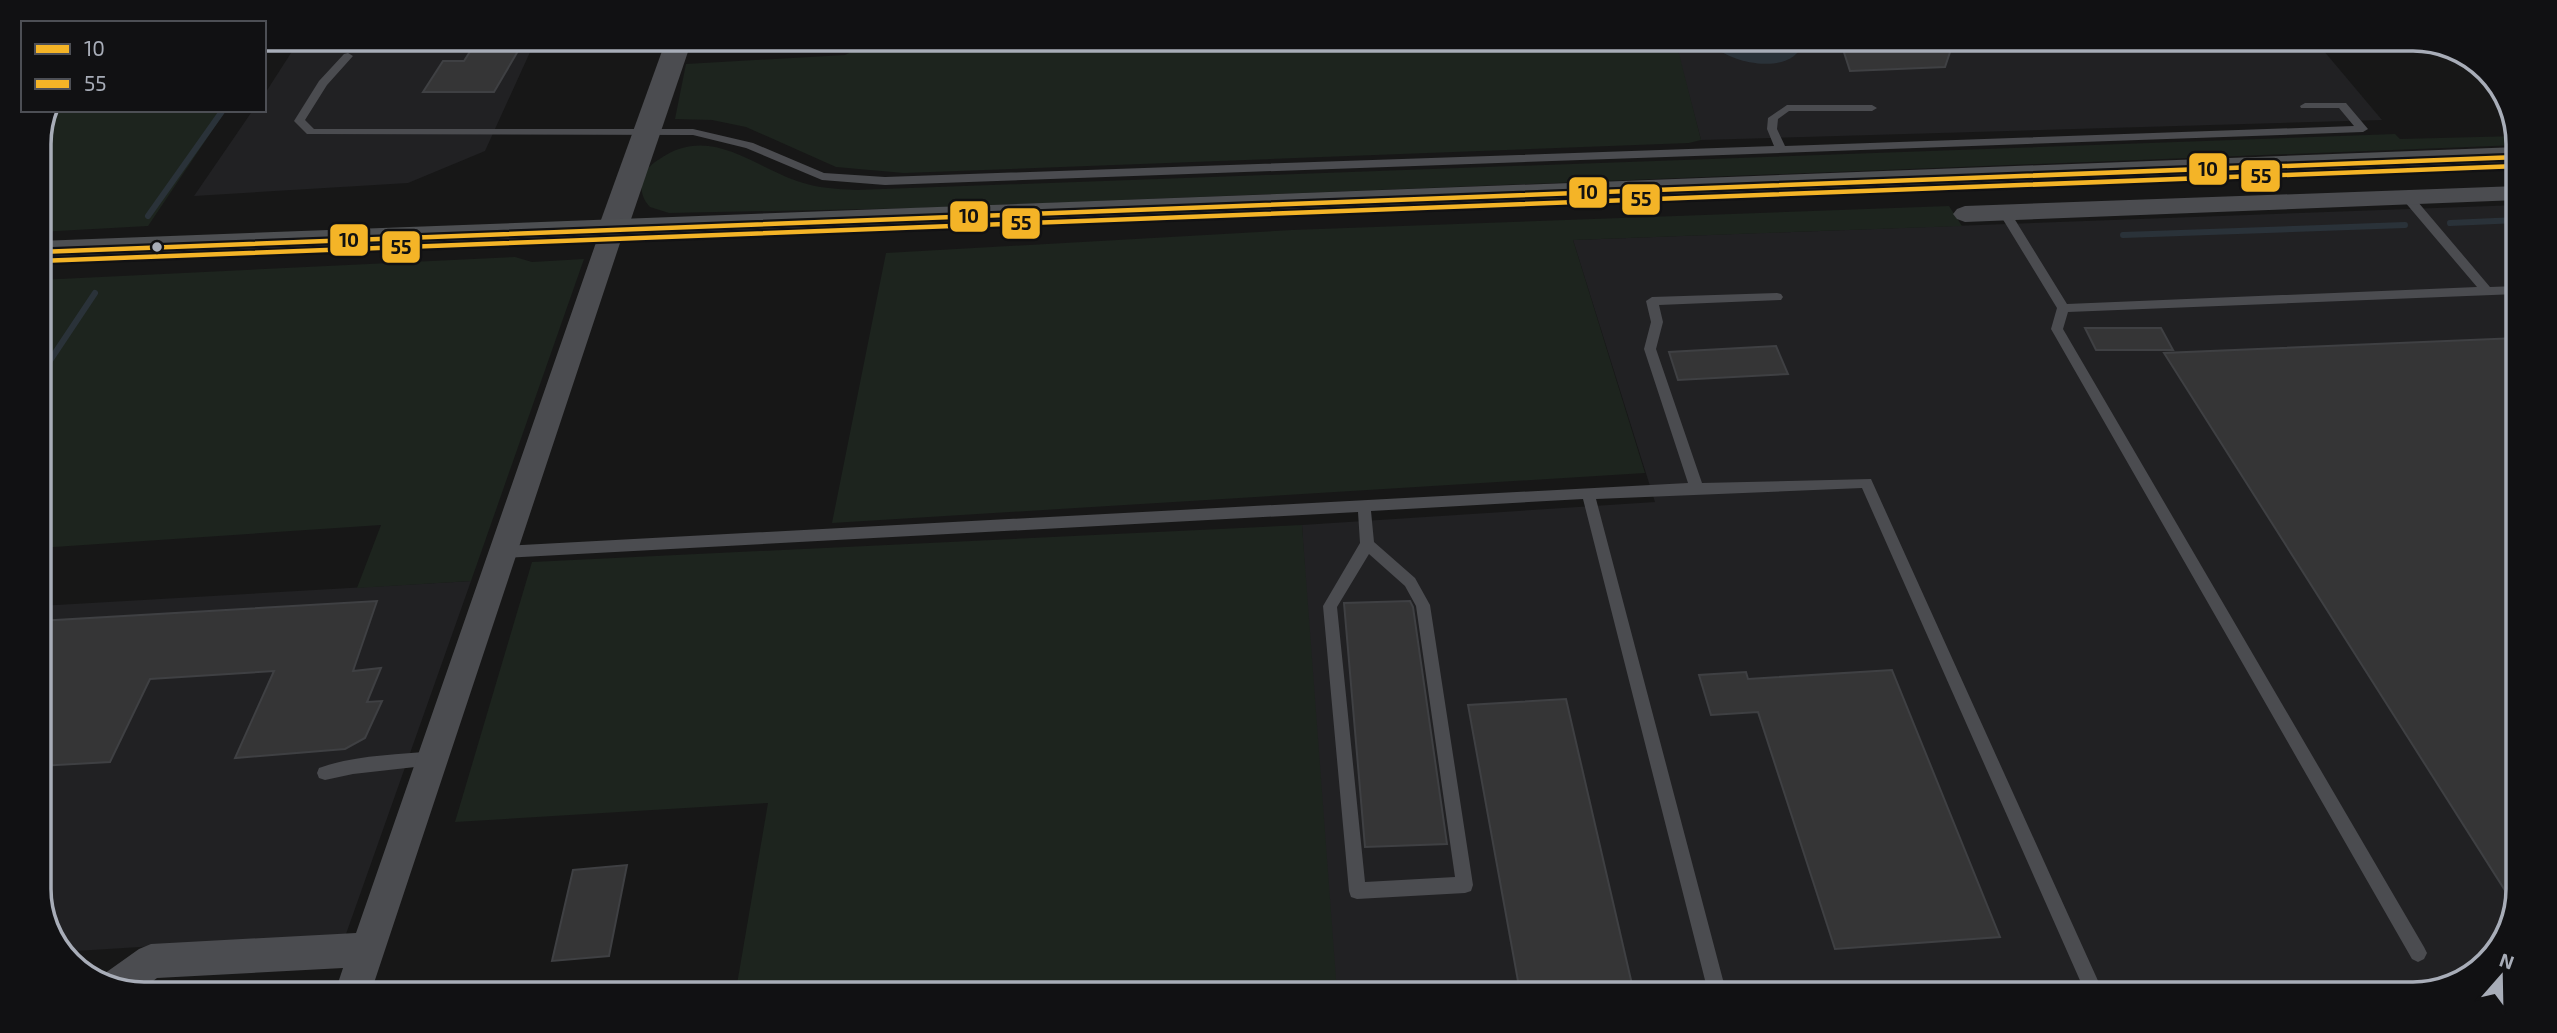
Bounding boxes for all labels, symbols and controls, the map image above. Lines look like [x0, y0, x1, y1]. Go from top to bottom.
legend [21, 21, 266, 112]
text: 10 [84, 35, 105, 60]
text: 55 [84, 70, 107, 95]
line badge: 10 [2188, 152, 2228, 186]
text: 10 [2198, 157, 2218, 180]
line badge: 55 [2240, 159, 2281, 193]
text: 55 [2251, 164, 2271, 187]
line badge: 10 [1568, 176, 1608, 209]
text: 10 [1578, 180, 1598, 203]
line badge: 55 [1621, 183, 1661, 216]
text: 55 [1631, 187, 1651, 210]
line badge: 10 [949, 200, 989, 233]
text: 10 [959, 204, 979, 227]
line badge: 55 [1001, 207, 1041, 240]
text: 55 [1011, 211, 1031, 234]
line badge: 10 [329, 223, 369, 257]
text: 10 [339, 228, 359, 251]
line badge: 55 [381, 230, 421, 264]
text: 55 [391, 235, 411, 258]
unlabelled marker [150, 240, 164, 254]
north arrow [2466, 942, 2536, 1012]
text: N [2497, 947, 2517, 974]

